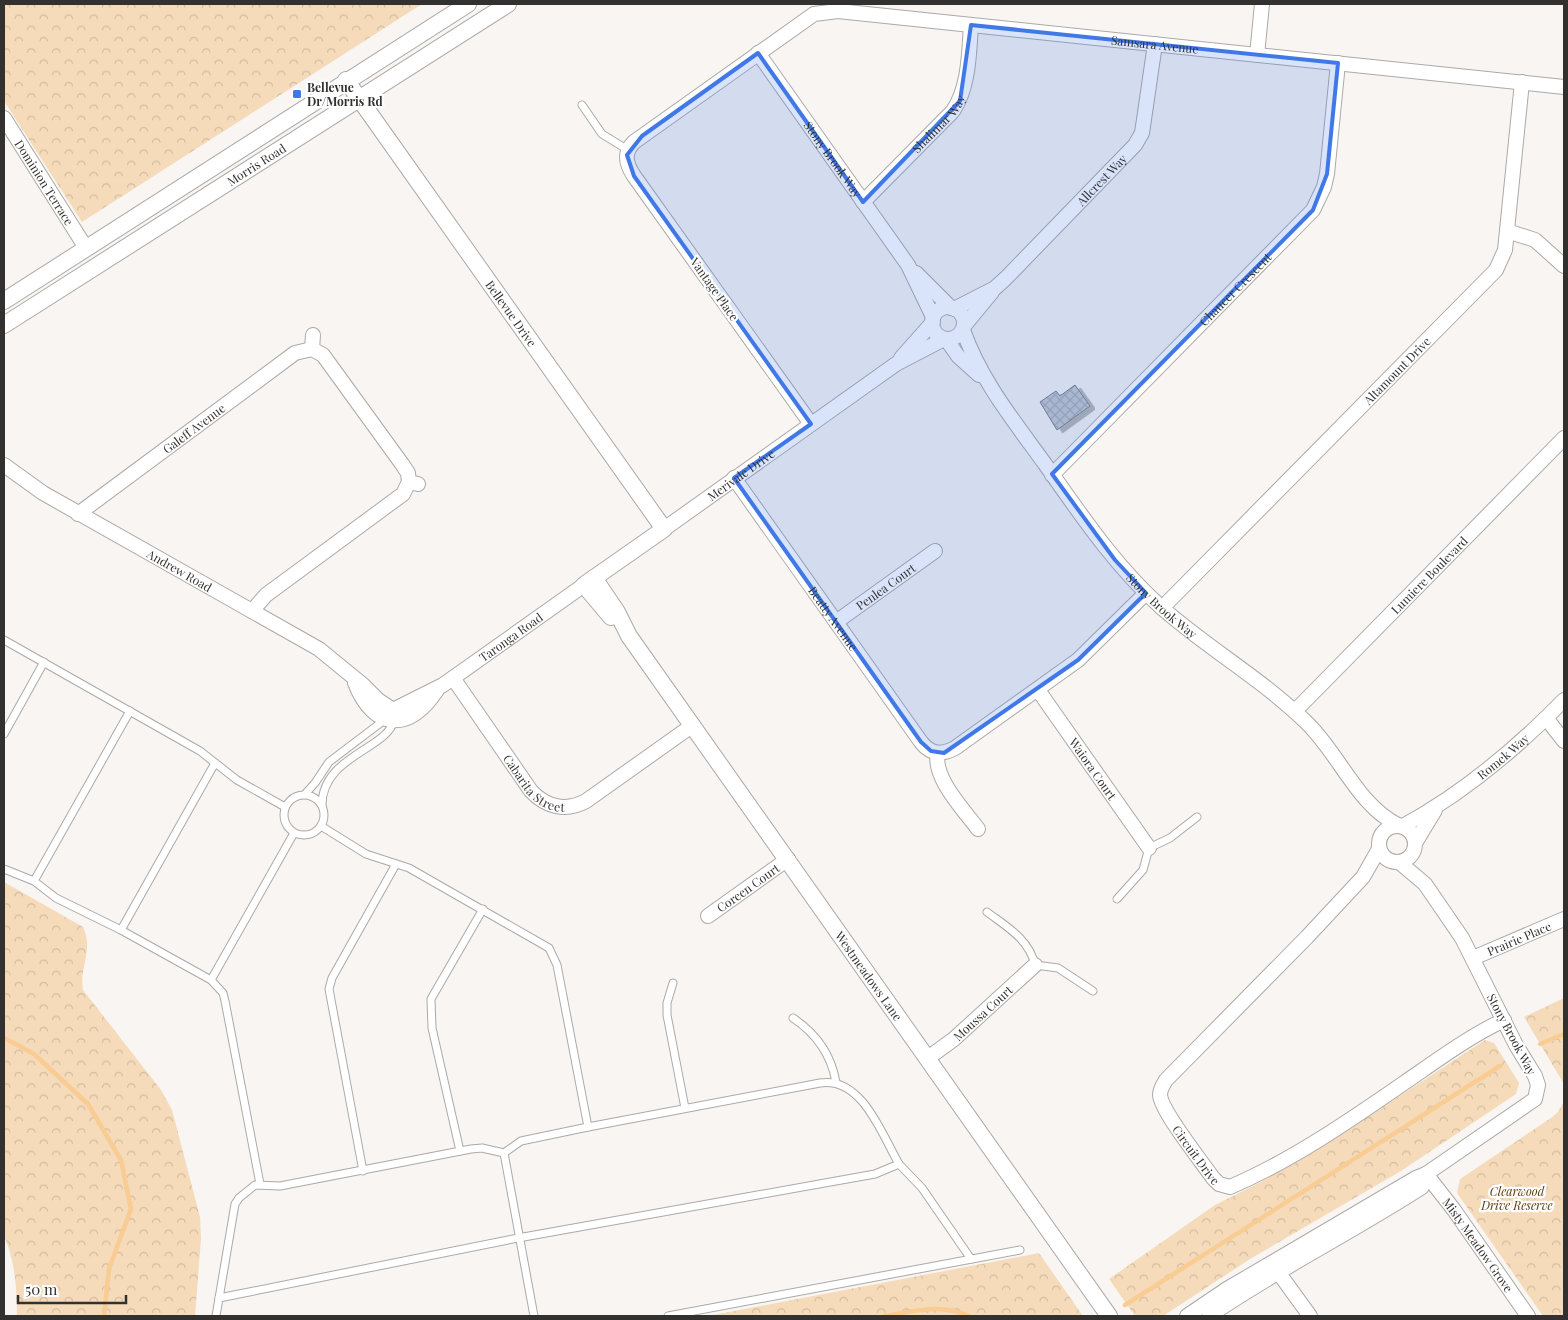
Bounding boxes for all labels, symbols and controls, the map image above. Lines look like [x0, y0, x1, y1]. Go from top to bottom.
street label: Samsara Avenue [1110, 32, 1199, 57]
place label: Bellevue Dr/Morris Rd [307, 79, 383, 109]
marker: Bellevue Dr/Morris Rd [291, 88, 303, 100]
street label: Shalimar Way [908, 92, 968, 156]
street label: Stony Brook Way [801, 118, 866, 200]
street label: Dominion Terrace [12, 136, 78, 228]
street label: Morris Road [224, 140, 289, 189]
street label: Allcrest Way [1072, 150, 1130, 209]
street label: Chaucer Crescent [1196, 249, 1275, 329]
street label: Vantage Place [687, 253, 743, 324]
street label: Bellevue Drive [482, 277, 540, 350]
street label: Altamount Drive [1359, 333, 1434, 408]
street label: Galeff Avenue [159, 400, 228, 457]
street label: Merivale Drive [704, 445, 777, 504]
street label: Lumiere Boulevard [1387, 533, 1471, 617]
street label: Andrew Road [143, 545, 215, 595]
street label: Penlea Court [853, 559, 919, 613]
street label: Stony Brook Way [1123, 570, 1201, 642]
street label: Beatty Avenue [805, 583, 862, 654]
street label: Taronga Road [476, 609, 546, 665]
street label: Romek Way [1474, 730, 1532, 783]
street label: Waiora Court [1065, 734, 1121, 803]
street label: Cabarita Street [500, 751, 566, 815]
street label: Coreen Court [713, 859, 783, 915]
street label: Prairie Place [1485, 918, 1553, 959]
street label: Westmeadows Lane [831, 927, 906, 1024]
street label: Moussa Court [950, 981, 1016, 1044]
street label: Stony Brook Way [1484, 991, 1540, 1077]
street label: Circuit Drive [1169, 1122, 1223, 1188]
park label: Clearwood Drive Reserve [1480, 1183, 1553, 1213]
street label: Misty Meadow Grove [1439, 1194, 1517, 1295]
scale bar [18, 1272, 125, 1304]
text: 50 m [25, 1279, 58, 1299]

